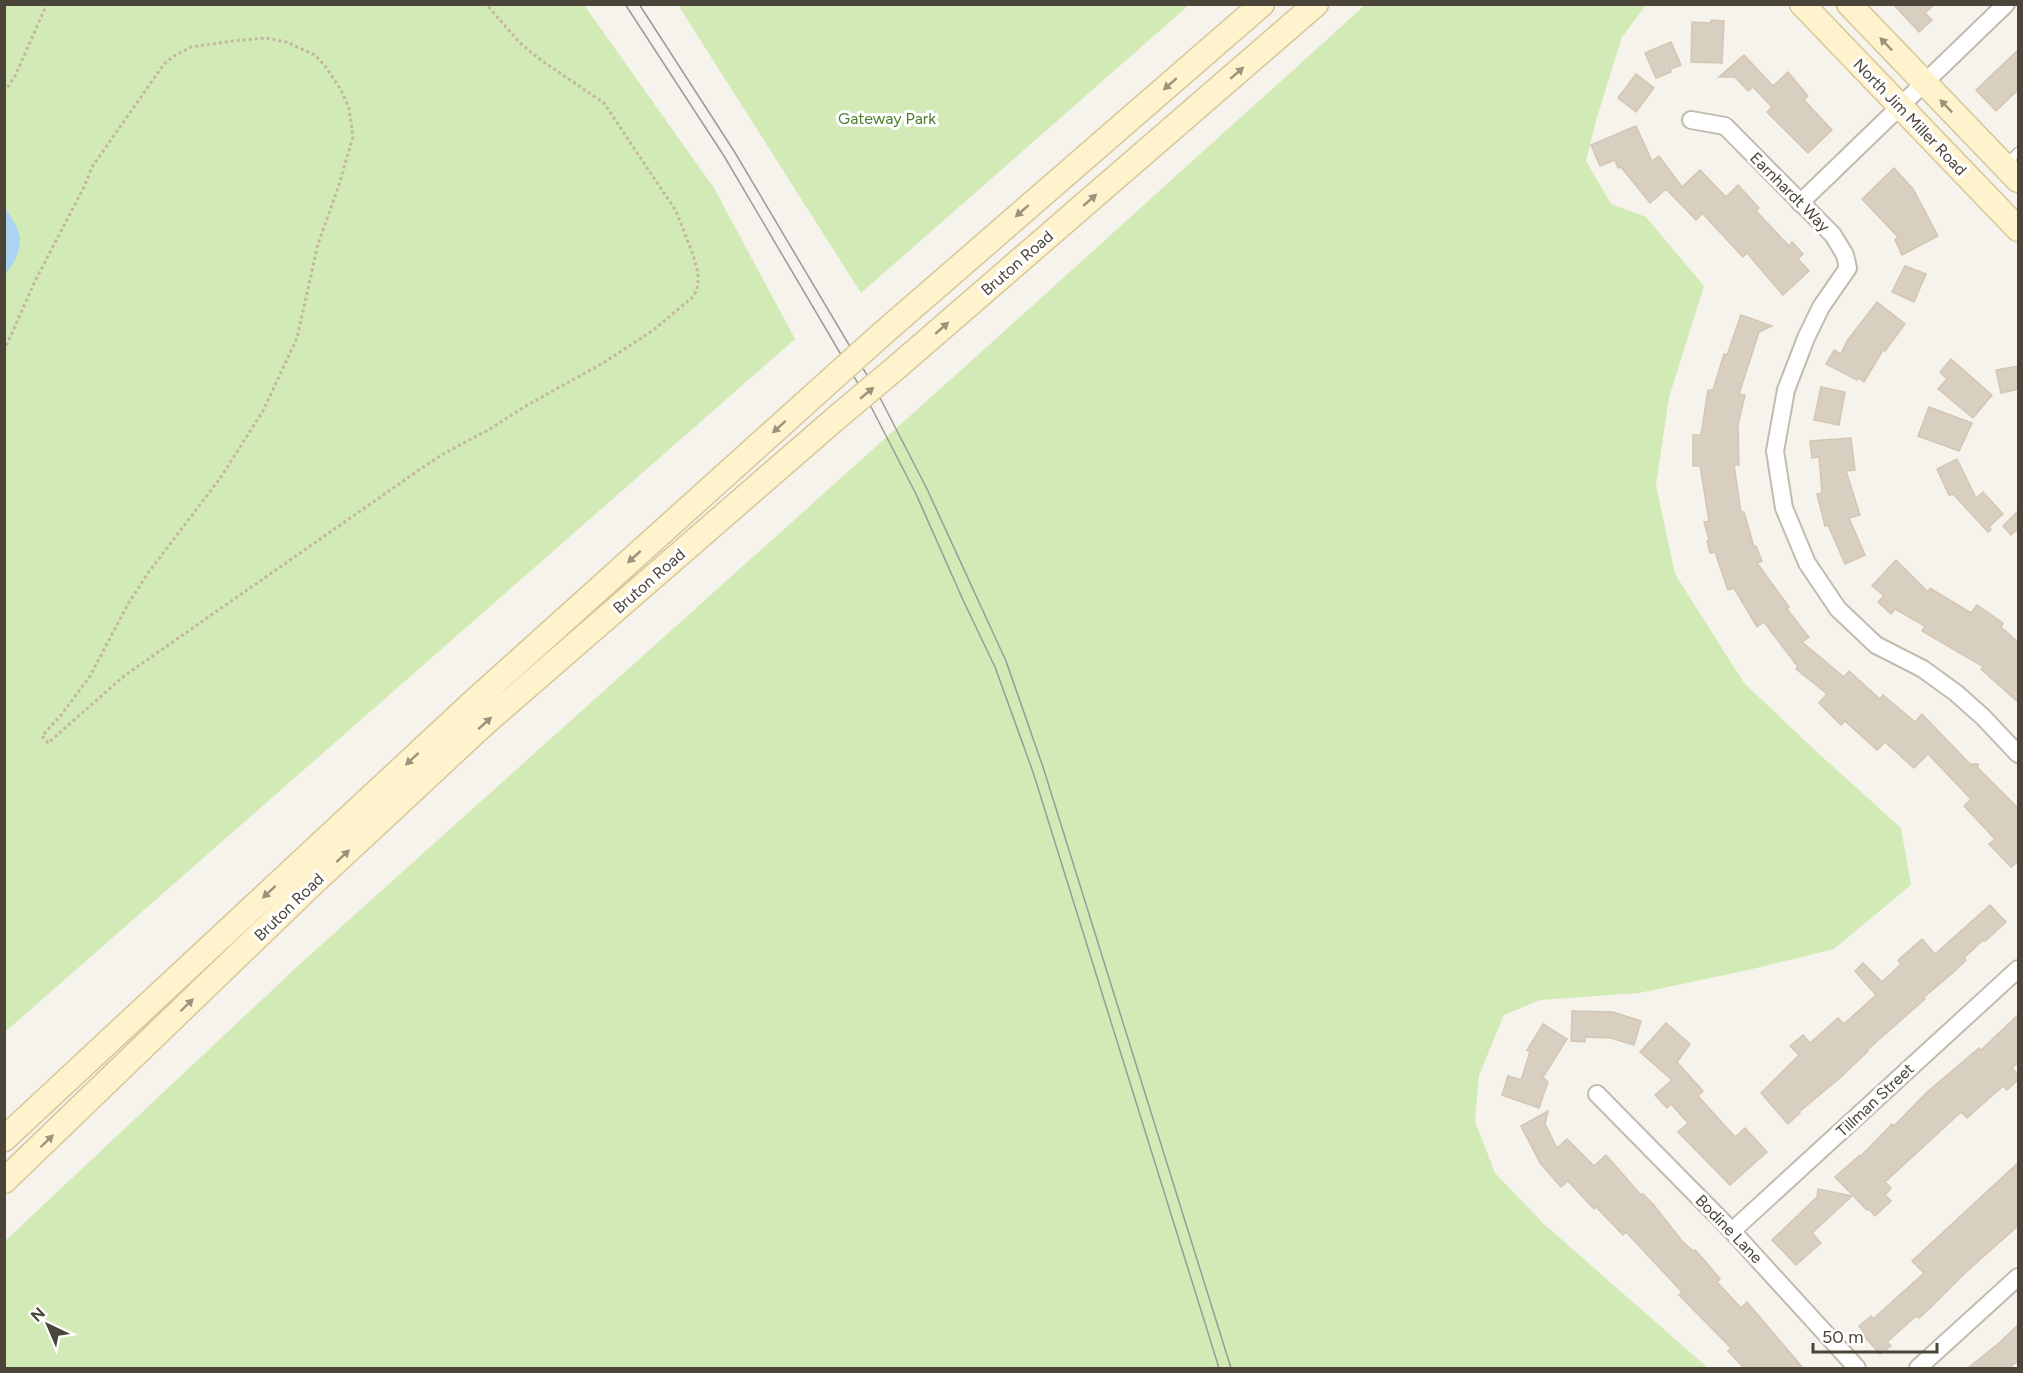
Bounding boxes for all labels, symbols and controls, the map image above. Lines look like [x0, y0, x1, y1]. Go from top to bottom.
one-way arrow [1880, 37, 1894, 51]
street label: North Jim Miller Road [1849, 55, 1971, 179]
one-way arrow [1229, 67, 1244, 80]
one-way arrow [1163, 77, 1178, 90]
one-way arrow [1940, 99, 1954, 113]
park label: Gateway Park [838, 109, 936, 128]
street label: Earnhardt Way [1746, 148, 1834, 236]
one-way arrow [1082, 194, 1098, 207]
one-way arrow [1014, 205, 1030, 218]
street label: Bruton Road [977, 227, 1057, 299]
one-way arrow [934, 322, 949, 335]
one-way arrow [859, 387, 874, 400]
one-way arrow [772, 420, 787, 433]
street label: Bruton Road [609, 545, 689, 617]
one-way arrow [627, 550, 642, 563]
one-way arrow [477, 717, 492, 730]
one-way arrow [405, 752, 420, 765]
one-way arrow [335, 849, 349, 863]
street label: Bruton Road [250, 869, 328, 945]
one-way arrow [262, 885, 277, 899]
one-way arrow [179, 999, 193, 1013]
street label: Tillman Street [1832, 1059, 1918, 1141]
one-way arrow [39, 1134, 54, 1148]
street label: Bodine Lane [1692, 1191, 1767, 1267]
north arrow [18, 1295, 78, 1355]
text: N [27, 1303, 49, 1326]
scale bar [1813, 1316, 1938, 1354]
text: 50 m [1822, 1326, 1864, 1348]

